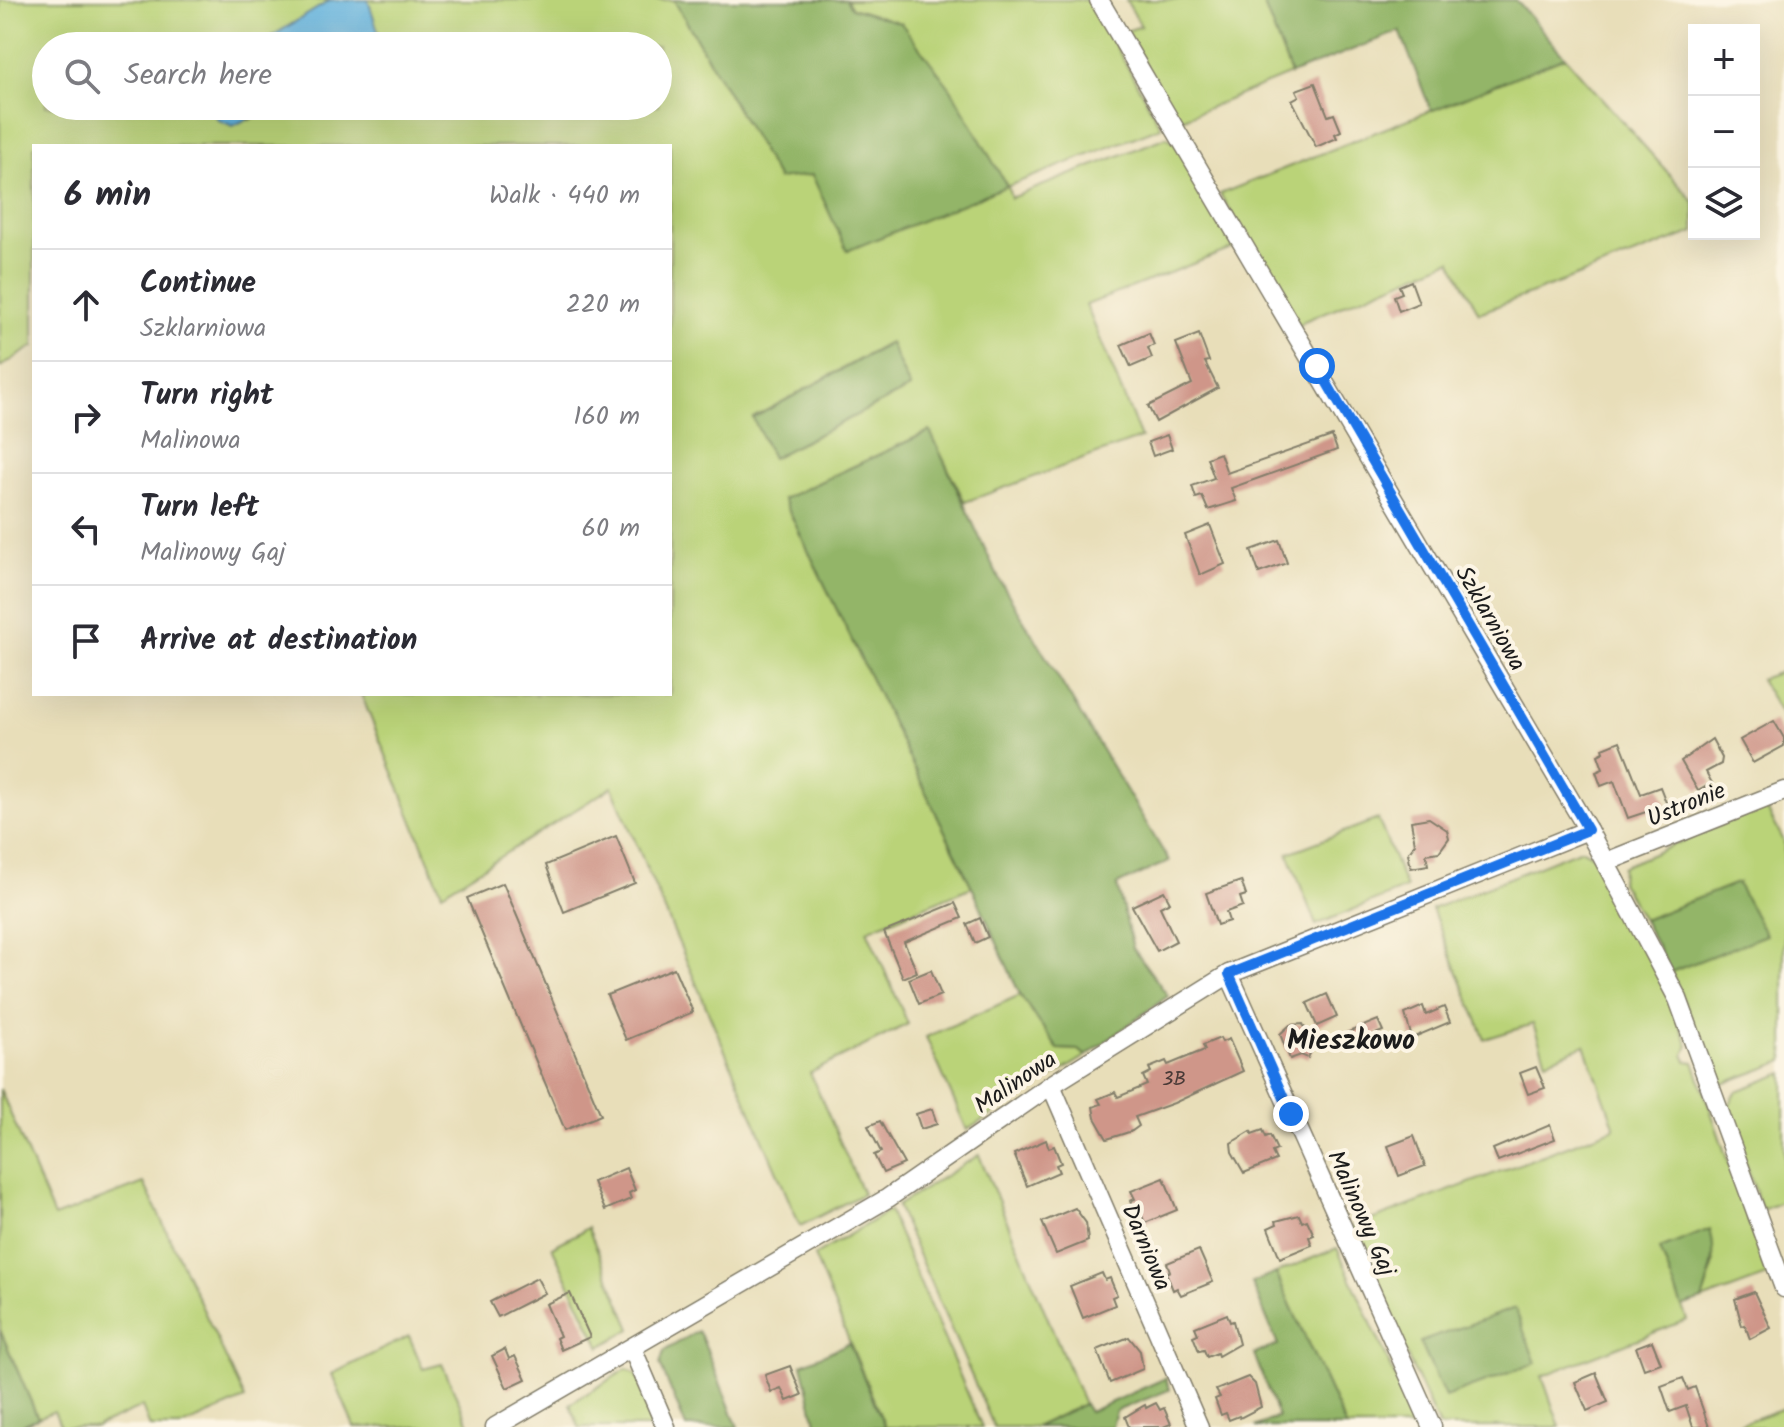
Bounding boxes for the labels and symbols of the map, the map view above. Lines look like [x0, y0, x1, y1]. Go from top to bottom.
route start [1299, 348, 1335, 384]
street label: Szklarniowa [1444, 559, 1536, 679]
street label: Ustronie [1641, 772, 1732, 839]
district label: Mieszkowo [1287, 1019, 1415, 1064]
street label: Malinowa [966, 1041, 1065, 1125]
house number: 3B [1162, 1064, 1186, 1096]
route end [1273, 1096, 1309, 1132]
street label: Malinowy Gaj [1315, 1144, 1406, 1284]
street label: Darniowa [1110, 1198, 1181, 1297]

